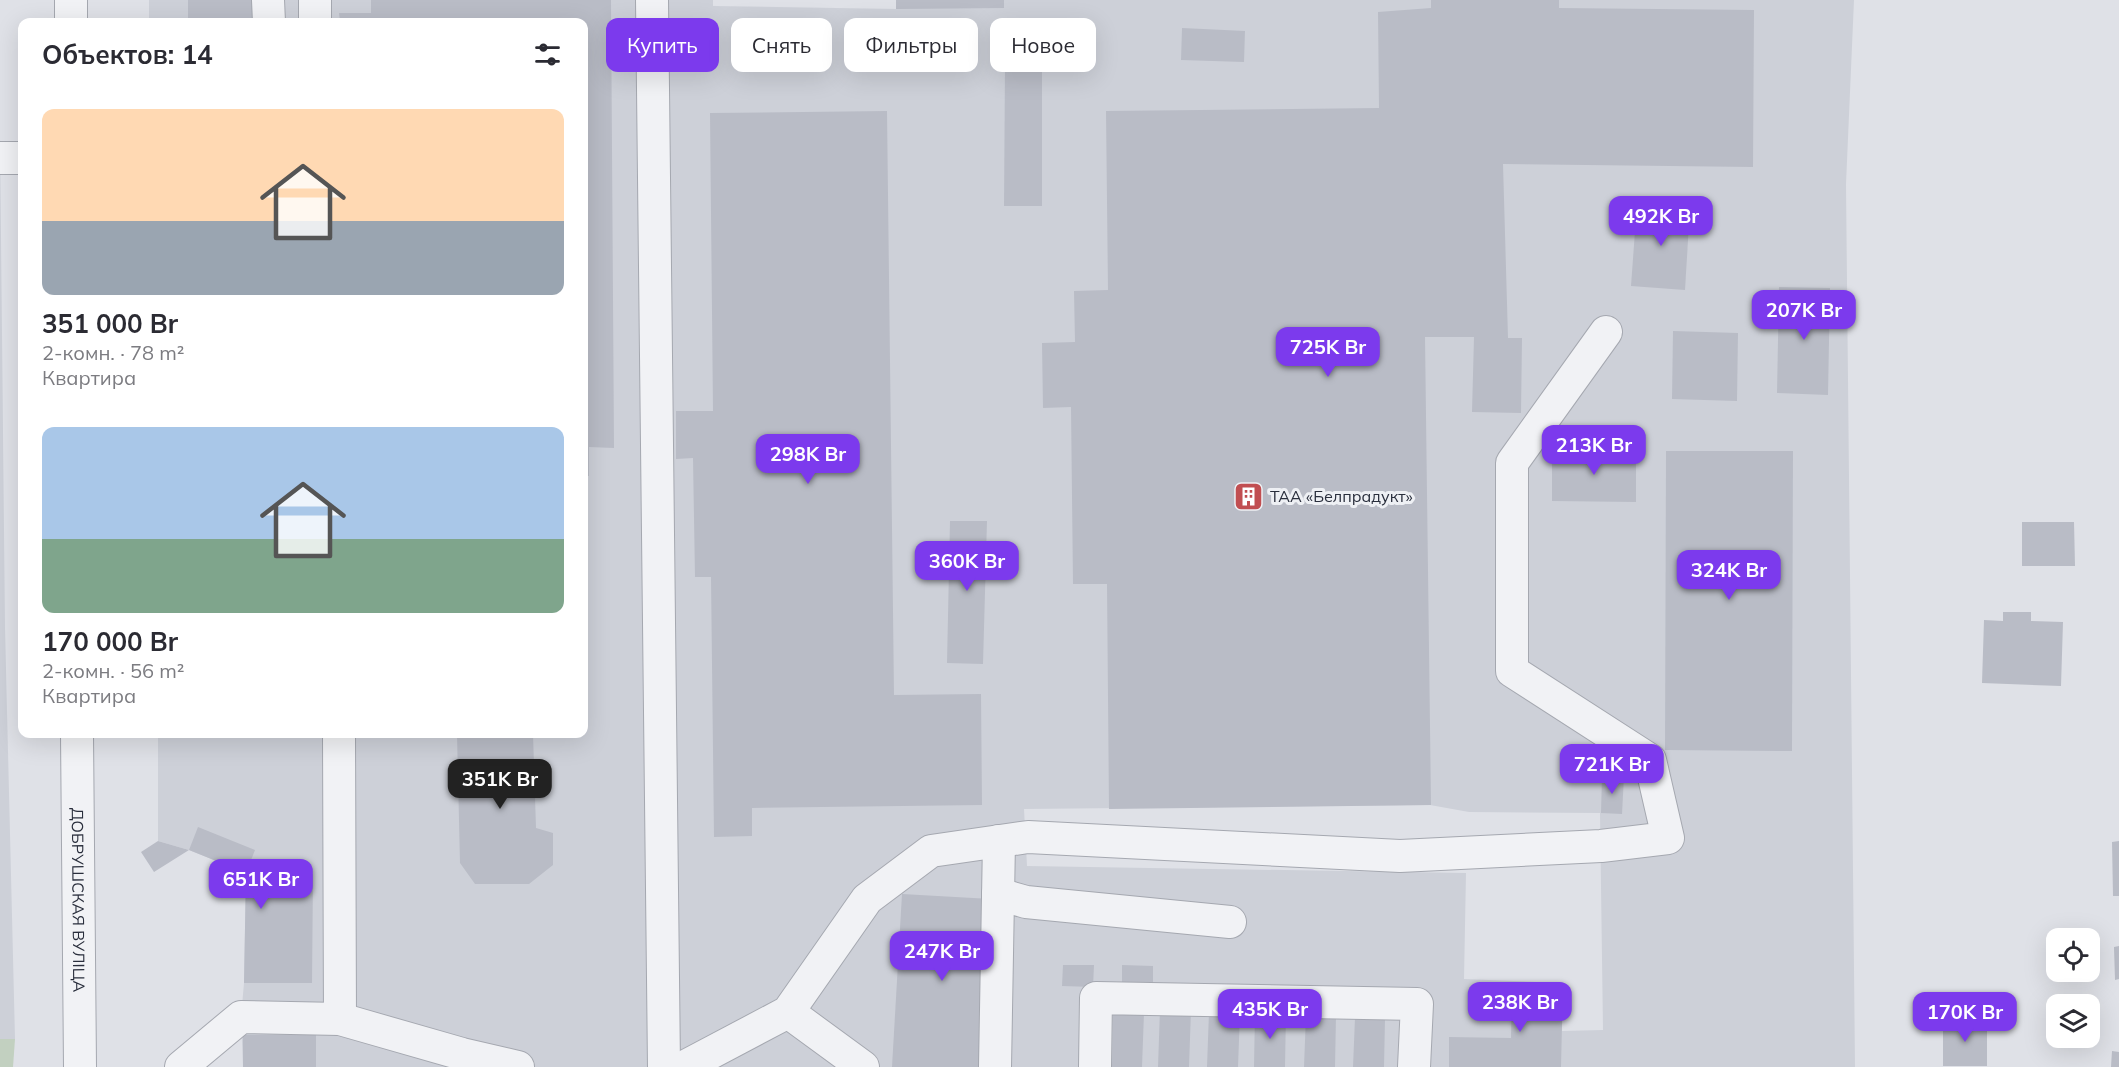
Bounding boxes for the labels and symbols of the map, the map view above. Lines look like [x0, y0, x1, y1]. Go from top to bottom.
pin: 492K Br [1606, 196, 1716, 247]
pin: 207K Br [1749, 290, 1859, 341]
pin: 725K Br [1273, 327, 1383, 378]
pin: 213K Br [1539, 425, 1649, 476]
pin: 298K Br [753, 434, 863, 485]
building icon: ТАА «Белпрадукт» [1233, 480, 1265, 512]
place label: ТАА «Белпрадукт» [1270, 486, 1413, 506]
pin: 360K Br [912, 541, 1022, 592]
pin: 324K Br [1674, 550, 1784, 601]
pin: 721K Br [1557, 744, 1667, 795]
pin: 351K Br [445, 759, 555, 810]
street label: ДОБРУШСКАЯ ВУЛІЦА [68, 808, 89, 993]
pin: 651K Br [206, 859, 316, 910]
pin: 247K Br [887, 931, 997, 982]
pin: 238K Br [1465, 982, 1575, 1033]
pin: 435K Br [1215, 989, 1325, 1040]
pin: 170K Br [1910, 992, 2020, 1043]

